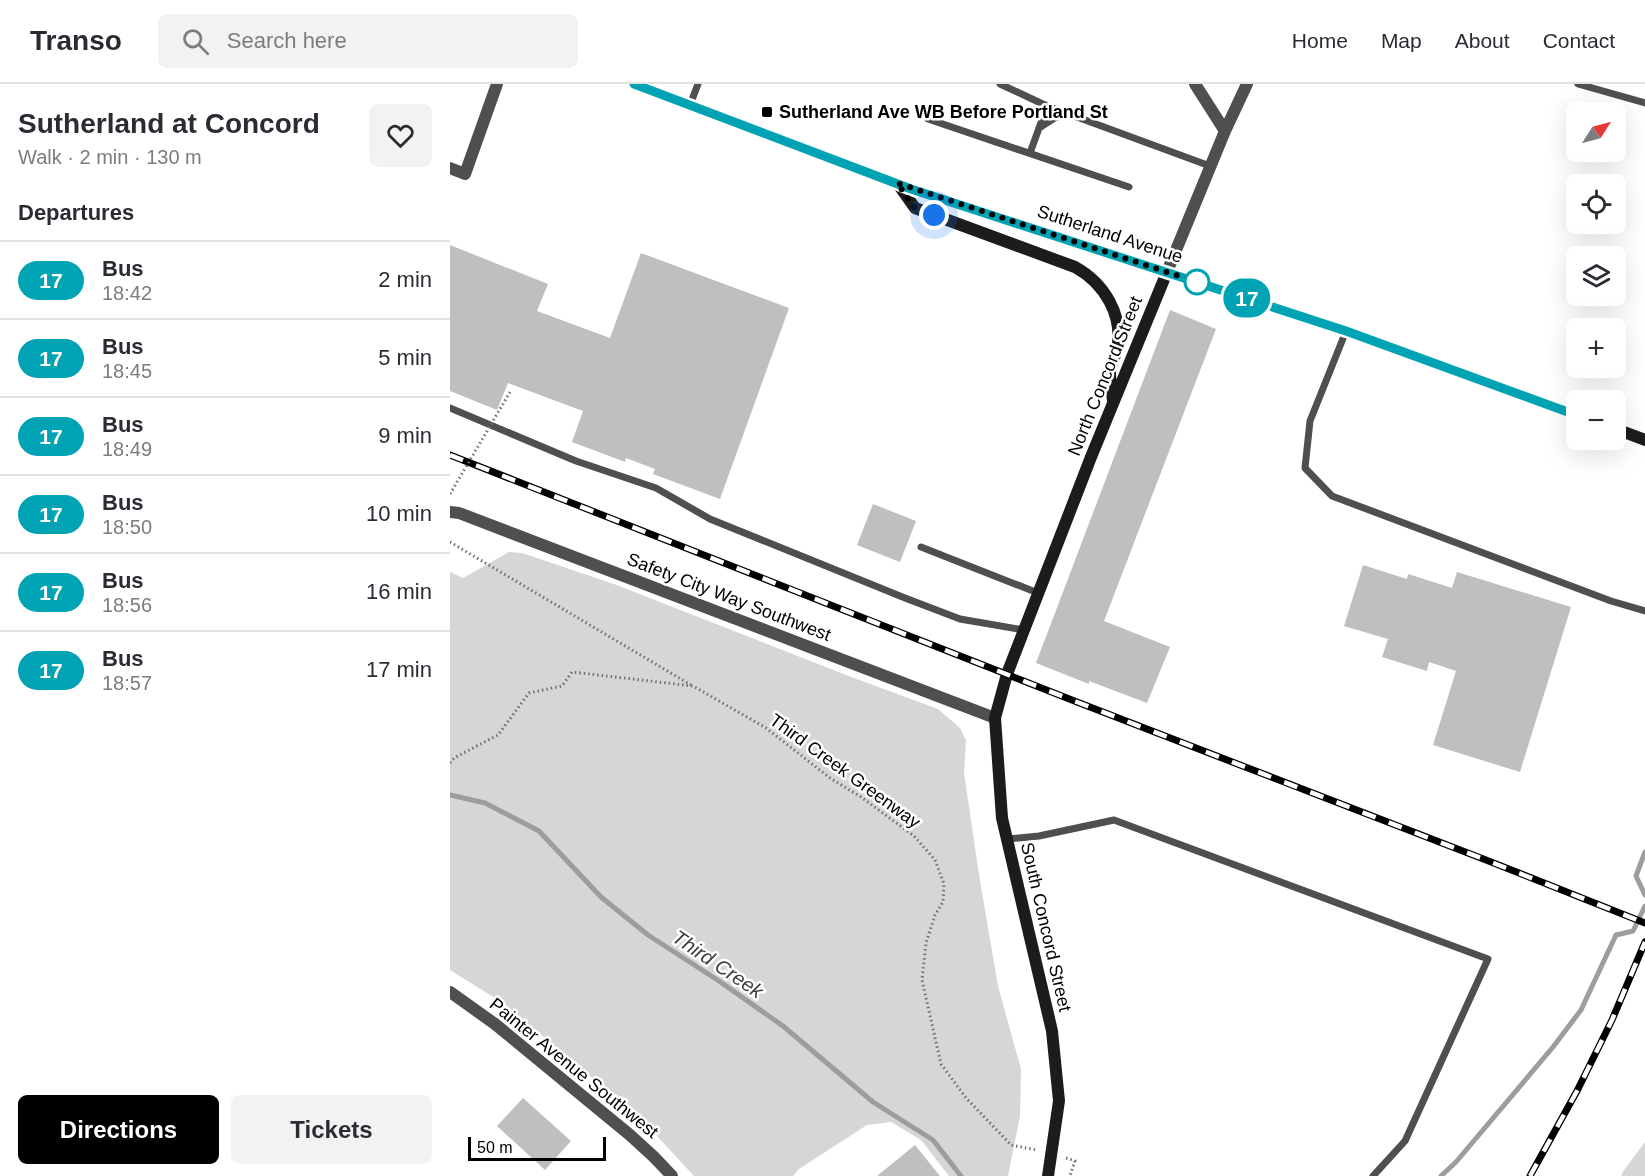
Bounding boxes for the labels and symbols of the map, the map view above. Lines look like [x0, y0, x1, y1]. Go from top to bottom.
place label: Sutherland Ave WB Before Portland St [779, 102, 1108, 122]
north arrow [1566, 102, 1626, 162]
marker: Sutherland Ave WB Before Portland St [760, 105, 774, 119]
your location [919, 200, 949, 230]
street label: Sutherland Avenue [1035, 201, 1185, 267]
unlabelled marker [1184, 269, 1210, 295]
line badge: 17 [1220, 278, 1274, 318]
street label: North Concord Street [1064, 293, 1146, 459]
street label: Safety City Way Southwest [624, 549, 834, 645]
street label: Third Creek Greenway [766, 710, 924, 832]
street label: South Concord Street [1017, 840, 1075, 1014]
water label: Third Creek [669, 926, 768, 1003]
street label: Painter Avenue Southwest [486, 994, 662, 1142]
scale bar [468, 1134, 606, 1162]

